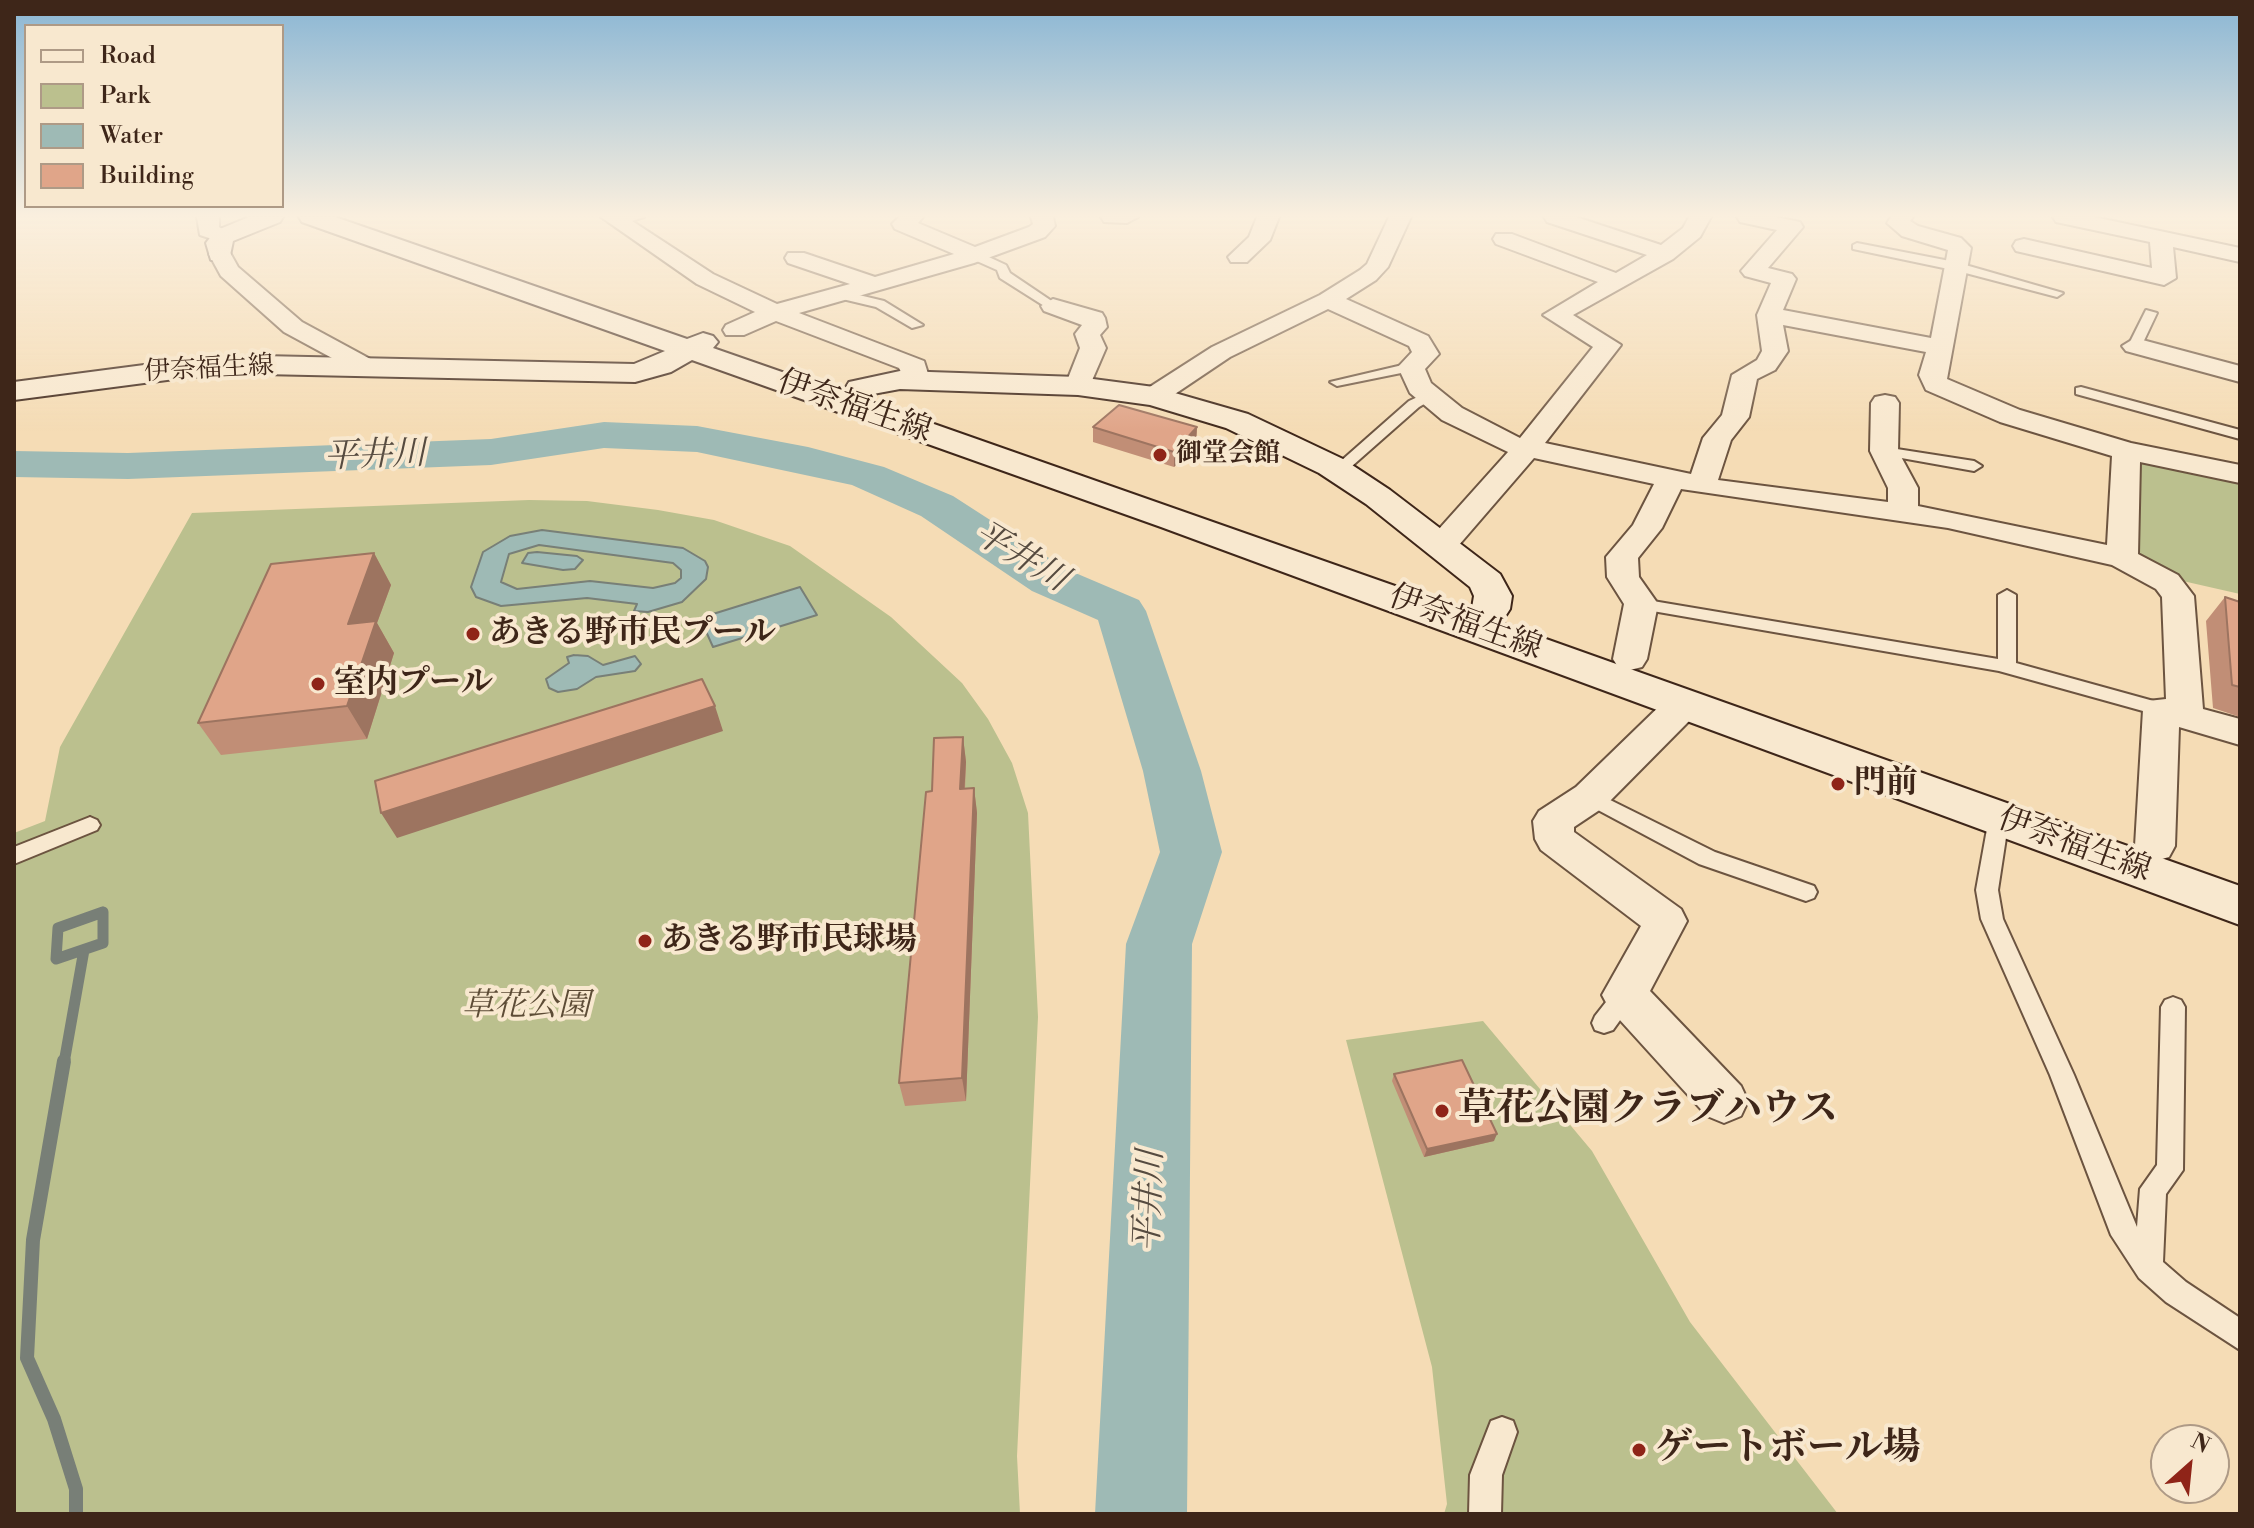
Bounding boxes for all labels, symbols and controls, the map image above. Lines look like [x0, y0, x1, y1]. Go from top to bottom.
legend [24, 24, 284, 208]
text: Road [100, 41, 156, 71]
text: Park [100, 81, 150, 111]
text: Water [100, 121, 163, 151]
text: Building [100, 161, 194, 191]
street label: 伊奈福生線 [143, 351, 275, 389]
street label: 伊奈福生線 [772, 364, 936, 452]
water label: 平井川 [323, 435, 427, 479]
place label: 御堂会館 [1176, 439, 1280, 471]
marker: 御堂会館 [1151, 446, 1169, 464]
water label: 平井川 [966, 514, 1074, 602]
street label: 伊奈福生線 [1383, 579, 1547, 669]
place label: あきる野市民プール [489, 615, 776, 653]
marker: あきる野市民プール [464, 625, 482, 643]
place label: 室内プール [334, 665, 493, 703]
marker: 室内プール [309, 675, 327, 693]
place label: 門前 [1854, 765, 1918, 803]
marker: 門前 [1829, 775, 1847, 793]
street label: 伊奈福生線 [1992, 801, 2156, 891]
place label: あきる野市民球場 [661, 922, 917, 960]
marker: あきる野市民球場 [636, 932, 654, 950]
park label: 草花公園 [462, 988, 590, 1026]
place label: 草花公園クラブハウス [1458, 1088, 1838, 1134]
marker: 草花公園クラブハウス [1433, 1102, 1451, 1120]
water label: 平井川 [1129, 1149, 1173, 1253]
north arrow [2150, 1424, 2230, 1504]
place label: ゲートボール場 [1655, 1427, 1921, 1473]
text: N [2186, 1428, 2214, 1460]
marker: ゲートボール場 [1630, 1441, 1648, 1459]

